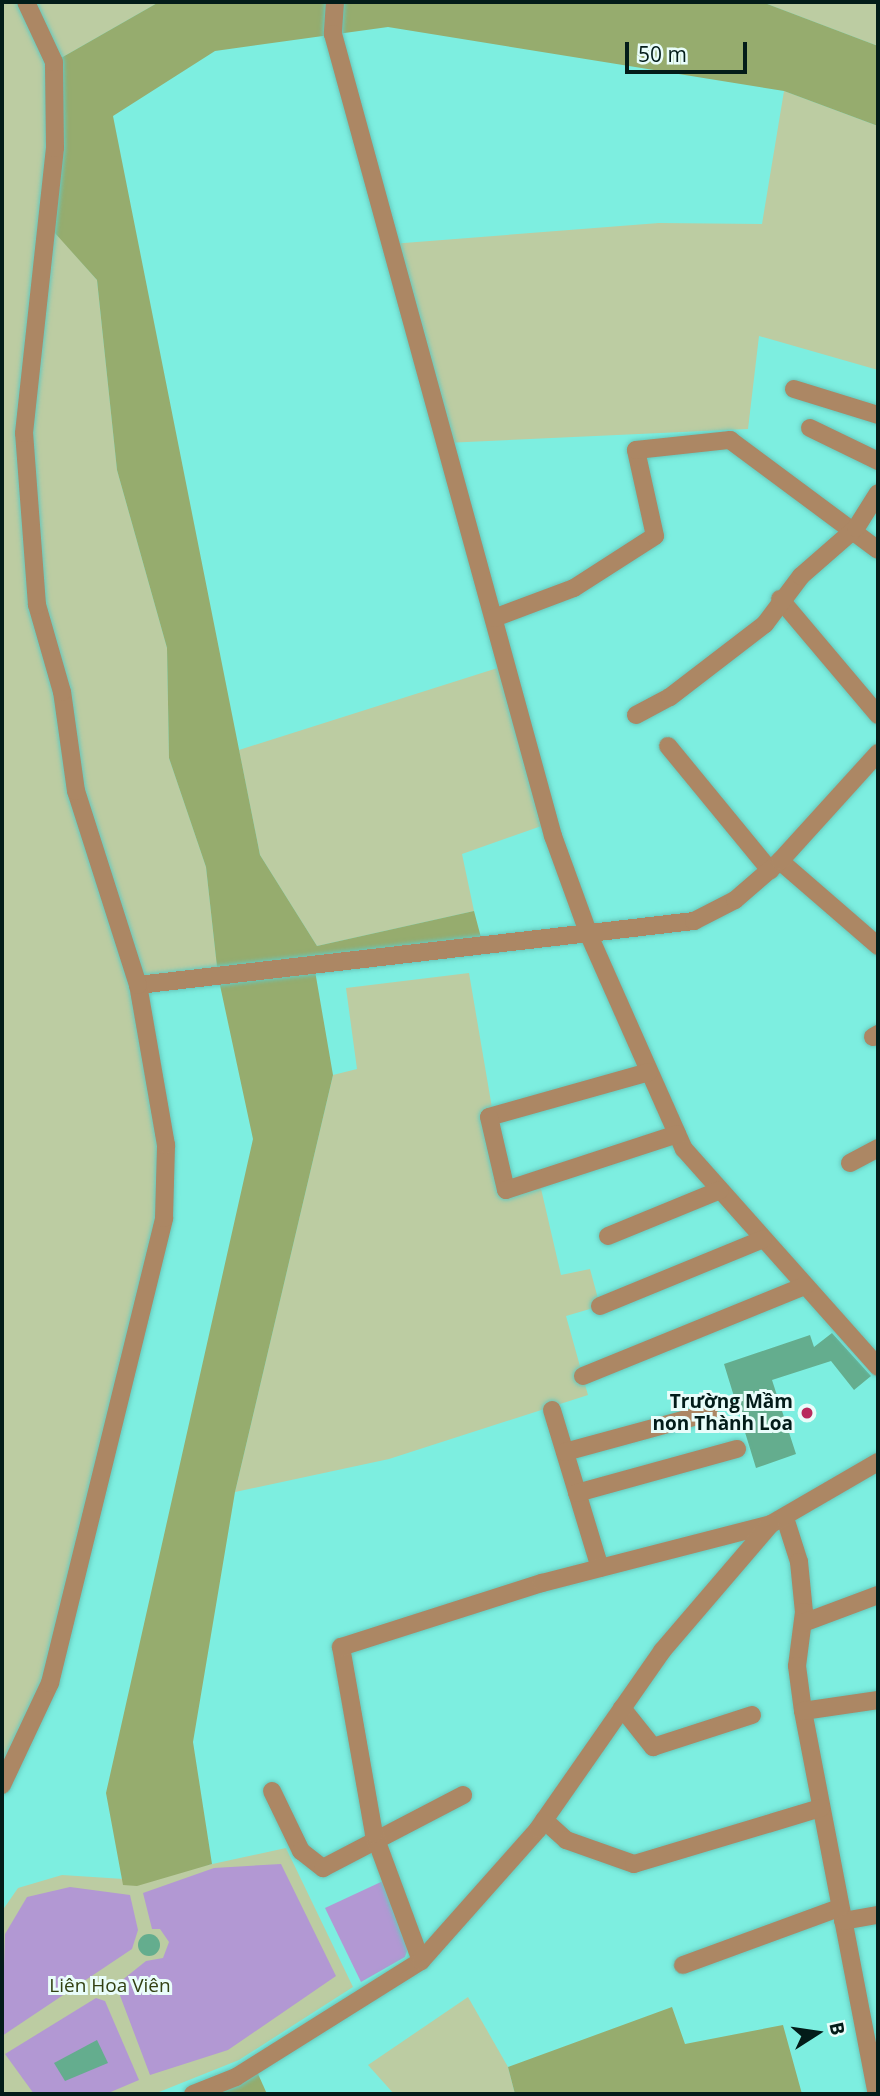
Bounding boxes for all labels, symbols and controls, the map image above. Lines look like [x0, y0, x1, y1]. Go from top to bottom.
scale bar [628, 28, 750, 72]
text: 50 m [638, 40, 687, 68]
place label: Trường Mầm non Thành Loa [652, 1391, 793, 1435]
marker: Trường Mầm non Thành Loa [799, 1405, 815, 1421]
park label: Liên Hoa Viên [49, 1975, 171, 1997]
north arrow [782, 1998, 852, 2068]
text: B [823, 2020, 852, 2038]

